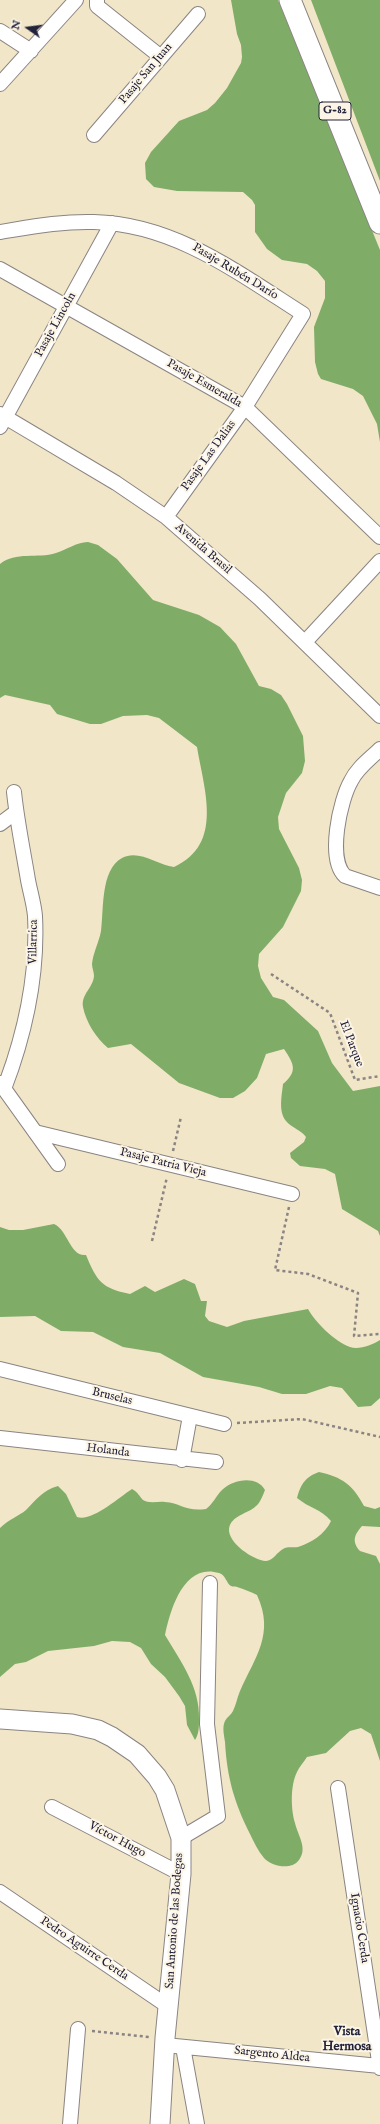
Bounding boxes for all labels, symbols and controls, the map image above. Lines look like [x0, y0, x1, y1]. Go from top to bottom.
north arrow [8, 8, 48, 48]
text: N [8, 19, 24, 31]
street label: Pasaje San Juan [116, 41, 176, 107]
road number: G-82 [319, 102, 351, 120]
street label: Pasaje Rubén Darío [190, 241, 280, 303]
street label: Pasaje Lincoln [32, 290, 80, 360]
street label: Pasaje Esmeralda [164, 357, 244, 411]
street label: Pasaje Las Dalias [179, 418, 239, 494]
street label: Avenida Brasil [172, 520, 234, 578]
street label: Villarrica [26, 919, 42, 965]
street label: El Parque [336, 1019, 366, 1069]
street label: Pasaje Patria Vieja [118, 1145, 208, 1181]
street label: Bruselas [90, 1385, 134, 1409]
street label: Holanda [86, 1441, 130, 1461]
street label: Víctor Hugo [86, 1819, 148, 1861]
street label: San Antonio de las Bodegas [163, 1853, 187, 1989]
street label: Ignacio Cerda [346, 1892, 372, 1964]
street label: Pedro Aguirre Cerda [37, 1914, 131, 1984]
district label: Vista Hermosa [323, 2024, 371, 2055]
street label: Sargento Aldea [234, 2044, 310, 2066]

